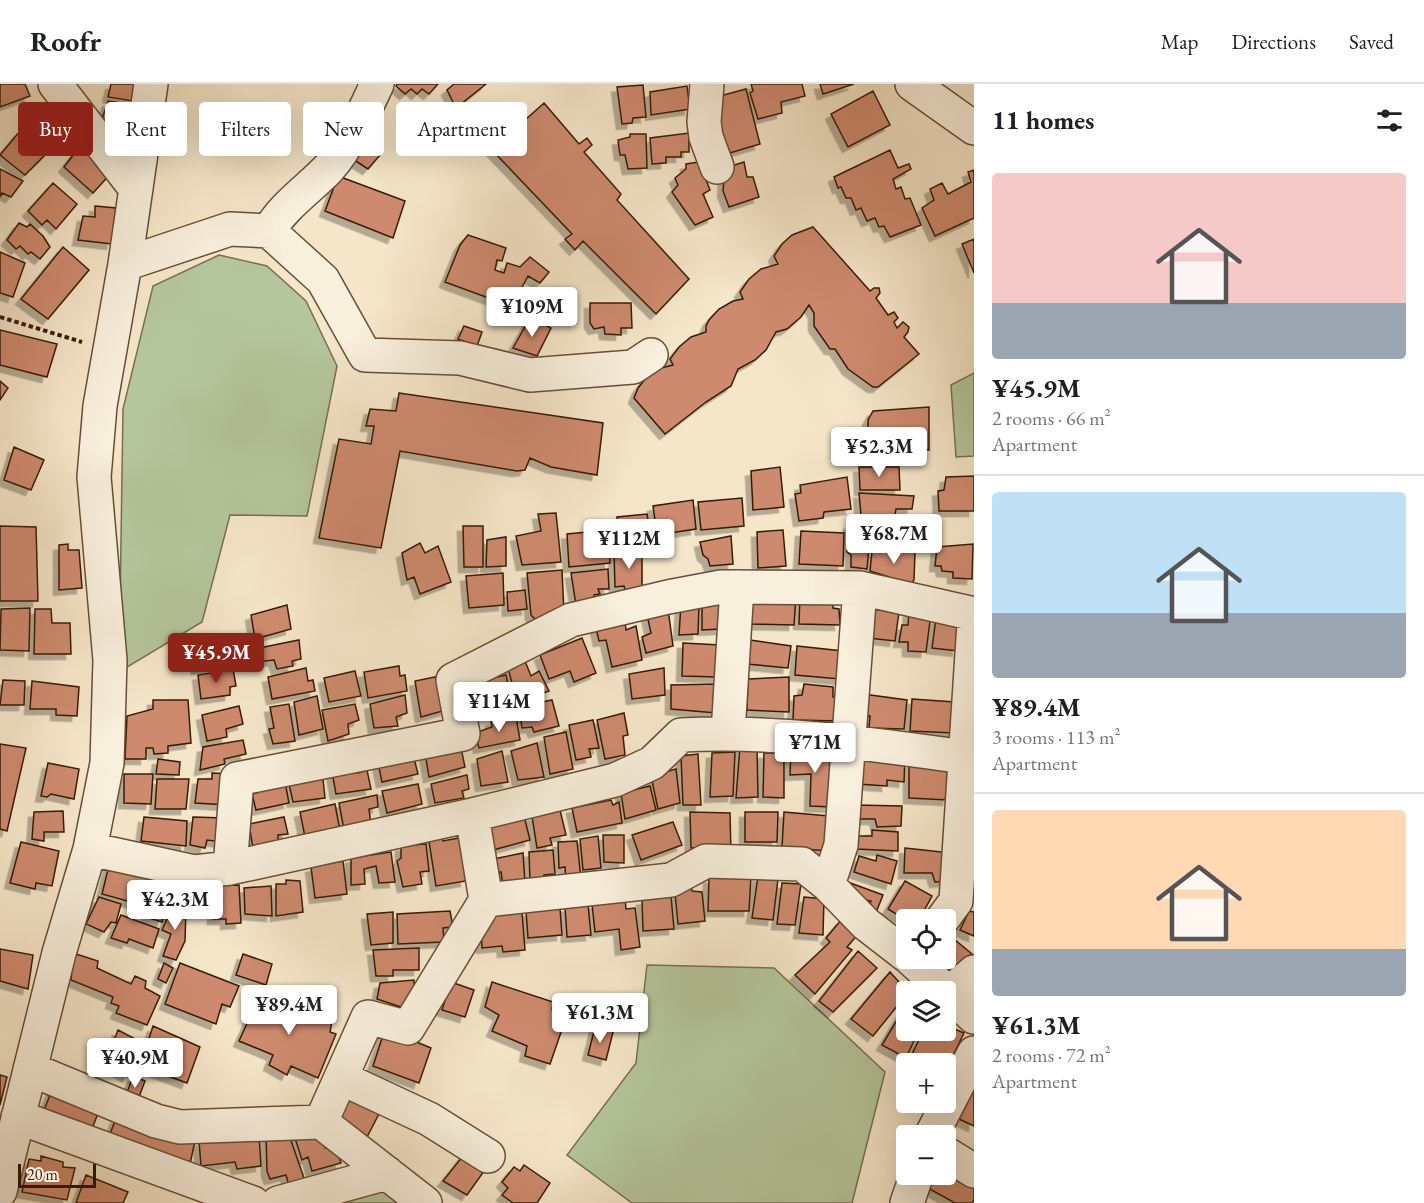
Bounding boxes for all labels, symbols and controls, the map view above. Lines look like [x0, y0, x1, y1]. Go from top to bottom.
text: Roofr [30, 23, 101, 59]
text: Map [1161, 28, 1198, 55]
text: Directions [1231, 28, 1316, 55]
text: Saved [1349, 28, 1394, 55]
chip: Buy [18, 102, 93, 156]
chip: Rent [105, 102, 187, 156]
chip: Filters [199, 102, 291, 156]
chip: New [303, 102, 384, 156]
chip: Apartment [396, 102, 527, 156]
text: 11 homes [992, 103, 1094, 137]
icon: filters [1373, 104, 1406, 137]
icon: home [1145, 212, 1253, 320]
pin: ¥109M [490, 287, 574, 338]
text: ¥109M [500, 293, 564, 319]
text: ¥45.9M [992, 371, 1081, 405]
text: 2 rooms · 66 m² [992, 405, 1111, 431]
pin: ¥52.3M [830, 427, 928, 478]
text: Apartment [992, 431, 1077, 457]
text: ¥52.3M [845, 433, 913, 459]
pin: ¥68.7M [845, 514, 943, 565]
pin: ¥112M [587, 519, 671, 570]
text: ¥68.7M [860, 520, 928, 546]
text: ¥112M [597, 525, 661, 551]
icon: home [1145, 531, 1253, 639]
pin: ¥45.9M [167, 633, 265, 684]
text: ¥45.9M [182, 639, 250, 665]
pin: ¥114M [457, 682, 541, 733]
text: ¥114M [467, 688, 531, 714]
text: ¥89.4M [992, 690, 1081, 724]
pin: ¥71M [779, 723, 851, 774]
text: 3 rooms · 113 m² [992, 724, 1120, 750]
text: ¥71M [789, 729, 841, 755]
text: Apartment [992, 750, 1077, 776]
icon: home [1145, 849, 1253, 957]
pin: ¥42.3M [126, 880, 224, 931]
text: ¥42.3M [141, 886, 209, 912]
map controls [896, 909, 956, 1185]
button: locate [896, 909, 956, 969]
button: layers [896, 981, 956, 1041]
pin: ¥89.4M [240, 985, 338, 1036]
text: ¥89.4M [255, 991, 323, 1017]
pin: ¥61.3M [551, 993, 649, 1044]
text: ¥61.3M [566, 999, 634, 1025]
text: ¥61.3M [992, 1008, 1081, 1042]
pin: ¥40.9M [86, 1038, 184, 1089]
text: 2 rooms · 72 m² [992, 1042, 1111, 1068]
text: ¥40.9M [101, 1044, 169, 1070]
button: + [896, 1053, 956, 1113]
text: Apartment [992, 1068, 1077, 1094]
button: − [896, 1125, 956, 1185]
scale bar [18, 1161, 96, 1188]
text: 20 m [27, 1164, 58, 1185]

